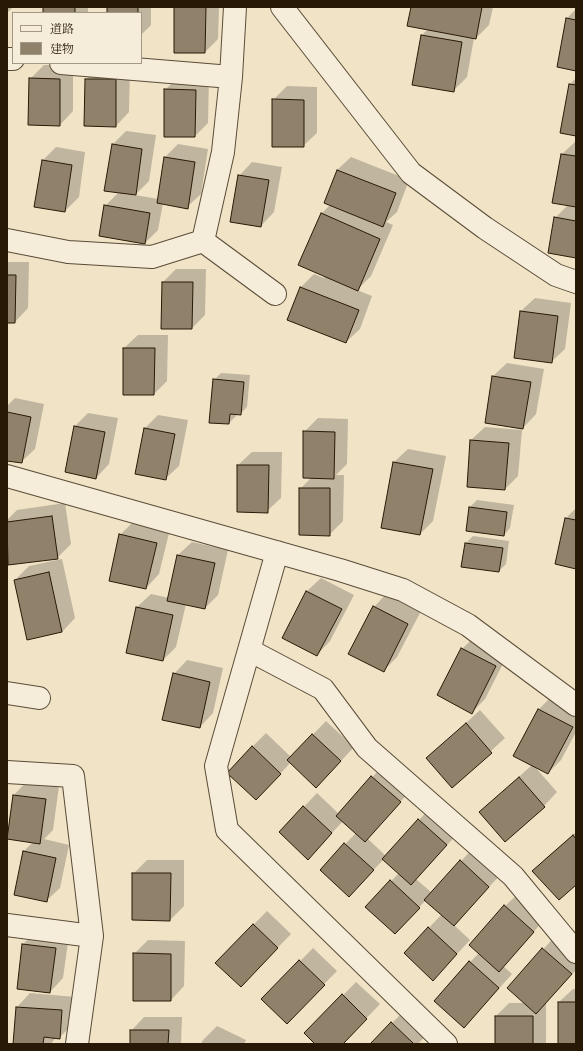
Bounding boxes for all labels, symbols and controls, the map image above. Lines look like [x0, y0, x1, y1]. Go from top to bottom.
legend [12, 12, 142, 64]
text: 道路 [50, 20, 74, 37]
text: 建物 [50, 40, 74, 57]

